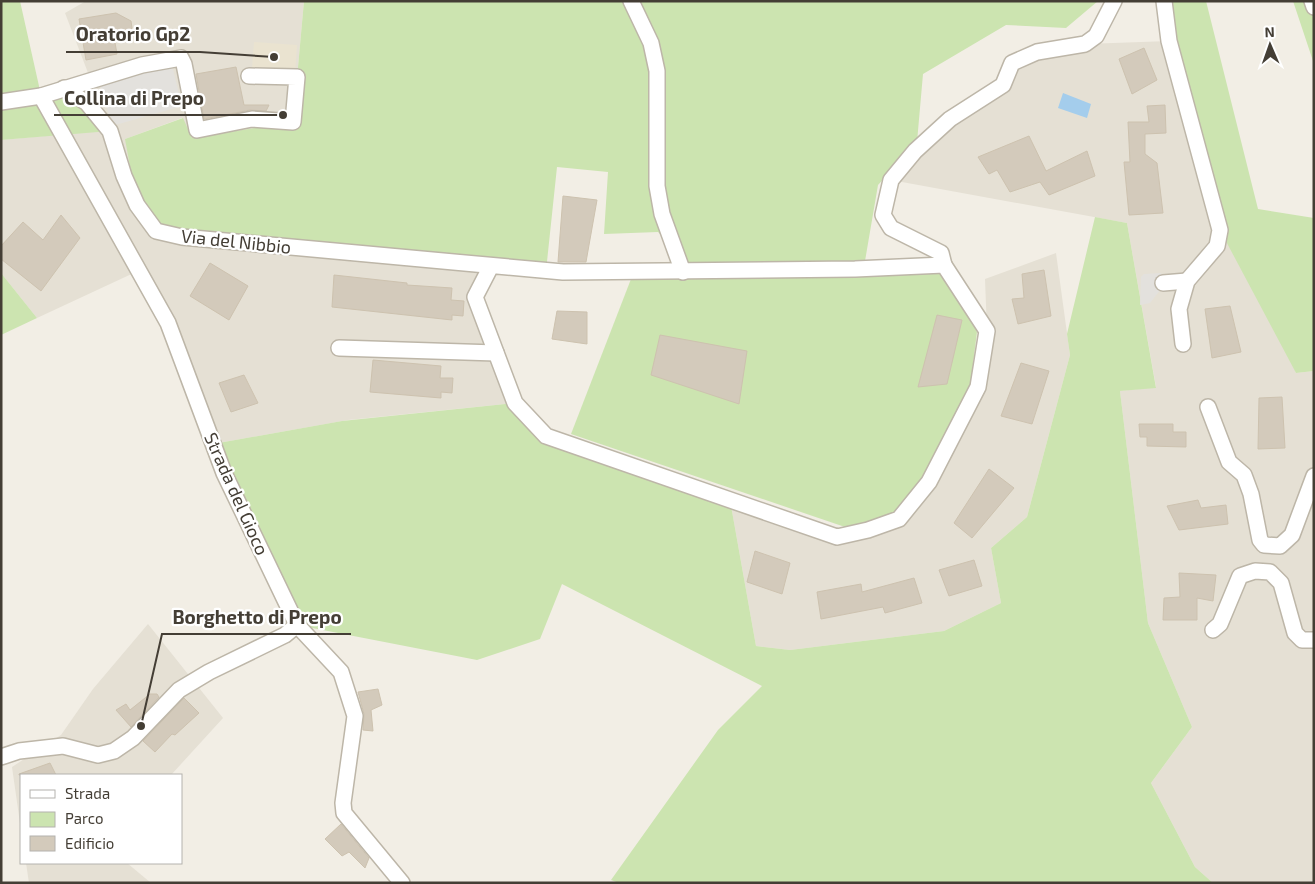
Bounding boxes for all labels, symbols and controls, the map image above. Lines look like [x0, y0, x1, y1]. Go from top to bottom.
callout: Oratorio Gp2 [66, 18, 200, 52]
north arrow [1245, 20, 1295, 70]
text: Oratorio Gp2 [76, 22, 190, 45]
text: N [1264, 23, 1275, 40]
callout: Collina di Prepo [54, 81, 214, 115]
text: Collina di Prepo [64, 86, 204, 109]
street label: Via del Nibbio [180, 224, 292, 258]
street label: Strada del Gioco [200, 429, 274, 558]
callout: Borghetto di Prepo [162, 600, 351, 634]
text: Borghetto di Prepo [172, 605, 342, 628]
legend [20, 774, 182, 864]
text: Strada [65, 784, 110, 802]
text: Parco [65, 809, 104, 827]
text: Edificio [65, 834, 114, 852]

